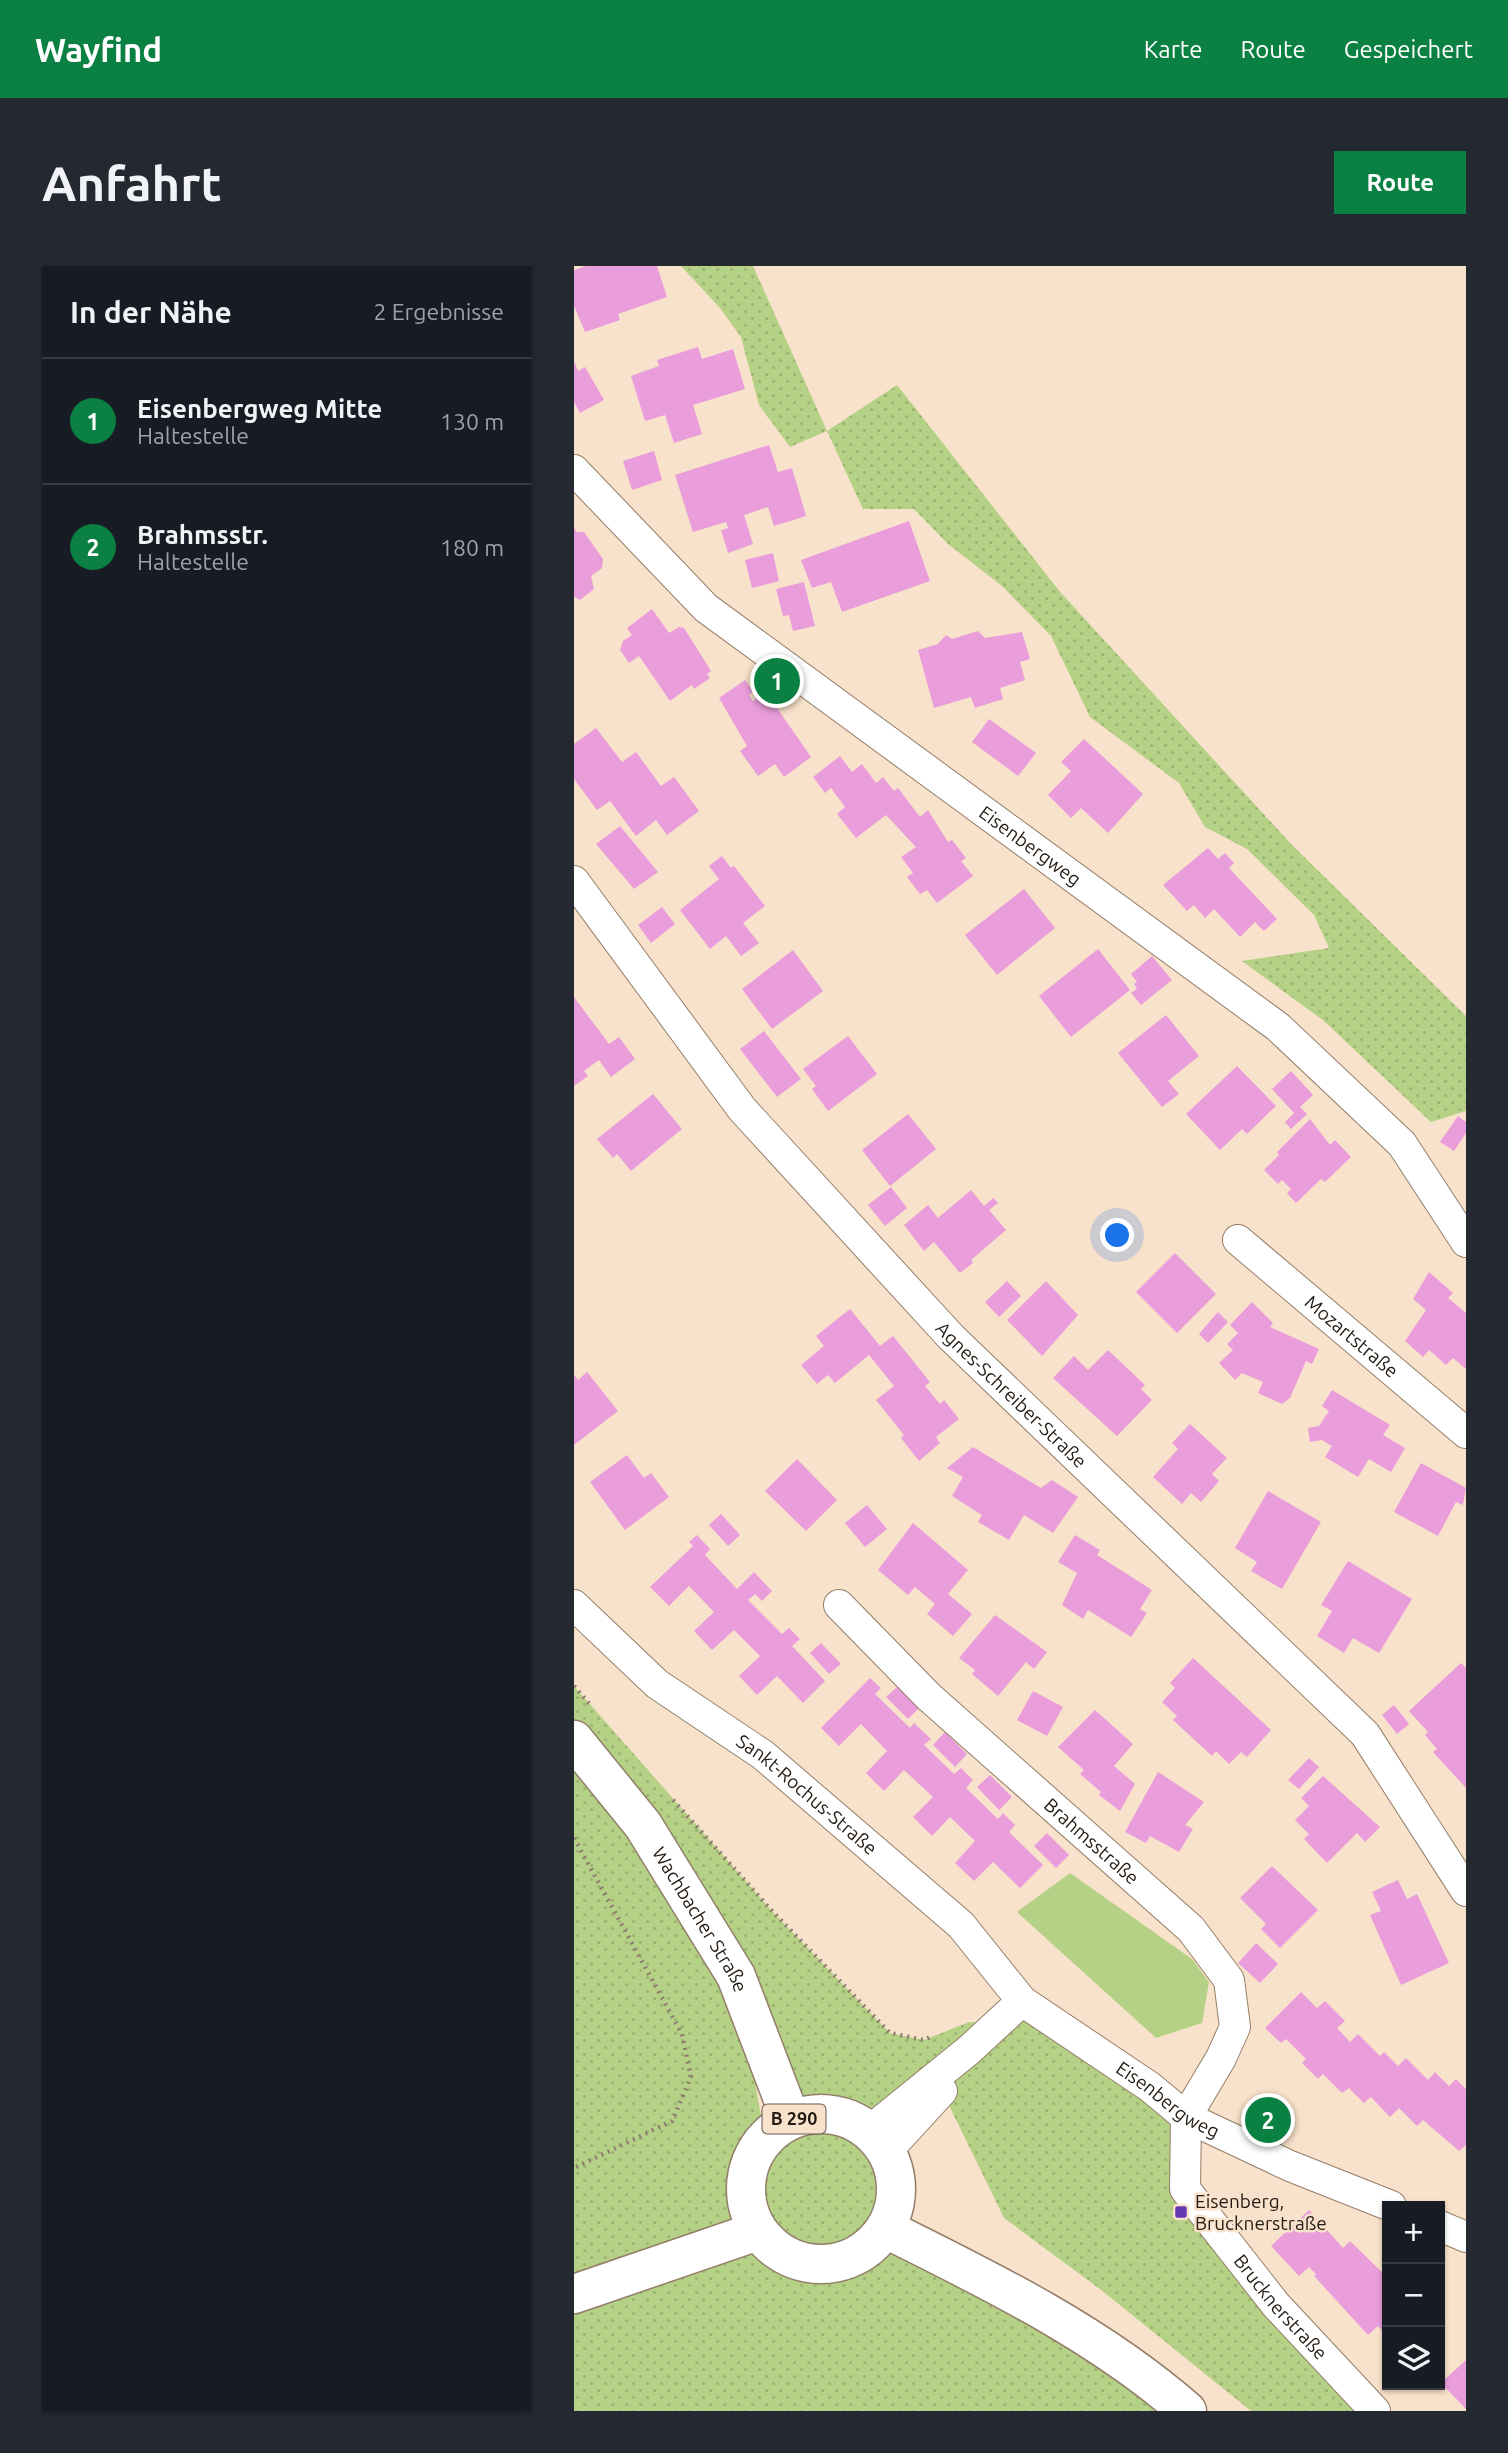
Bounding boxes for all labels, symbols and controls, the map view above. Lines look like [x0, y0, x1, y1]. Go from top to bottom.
text: Wayfind [35, 31, 162, 68]
text: Karte [1144, 36, 1202, 63]
text: Route [1240, 36, 1306, 63]
text: Gespeichert [1344, 36, 1473, 63]
button: Route [1334, 151, 1466, 214]
text: Anfahrt [42, 155, 222, 210]
text: In der Nähe [70, 295, 232, 329]
text: 2 Ergebnisse [373, 299, 504, 324]
text: Eisenbergweg Mitte [137, 394, 382, 423]
text: 1 [87, 409, 99, 434]
text: 130 m [440, 409, 504, 434]
text: Haltestelle [137, 423, 249, 448]
text: Brahmsstr. [137, 520, 268, 549]
text: 2 [87, 535, 99, 560]
text: 180 m [440, 535, 504, 560]
text: Haltestelle [137, 549, 249, 574]
pin: 1 [754, 655, 800, 707]
street label: Eisenbergweg [975, 801, 1086, 890]
your location [1100, 1218, 1134, 1252]
street label: Mozartstraße [1301, 1291, 1403, 1382]
street label: Agnes-Schreiber-Straße [931, 1317, 1091, 1472]
street label: Sankt-Rochus-Straße [733, 1730, 882, 1859]
street label: Brahmsstraße [1040, 1793, 1144, 1889]
street label: Wachbacher Straße [648, 1843, 752, 1995]
street label: Eisenbergweg [1112, 2057, 1223, 2142]
pin: 2 [1245, 2094, 1291, 2146]
road number: B 290 [762, 2105, 826, 2134]
place label: Eisenberg, Brucknerstraße [1195, 2190, 1327, 2234]
map controls [1382, 2201, 1445, 2390]
button: + [1382, 2201, 1445, 2264]
marker: Eisenberg, Brucknerstraße [1173, 2204, 1189, 2220]
street label: Brucknerstraße [1229, 2250, 1332, 2364]
button: − [1382, 2264, 1445, 2327]
button: layers [1382, 2327, 1445, 2390]

